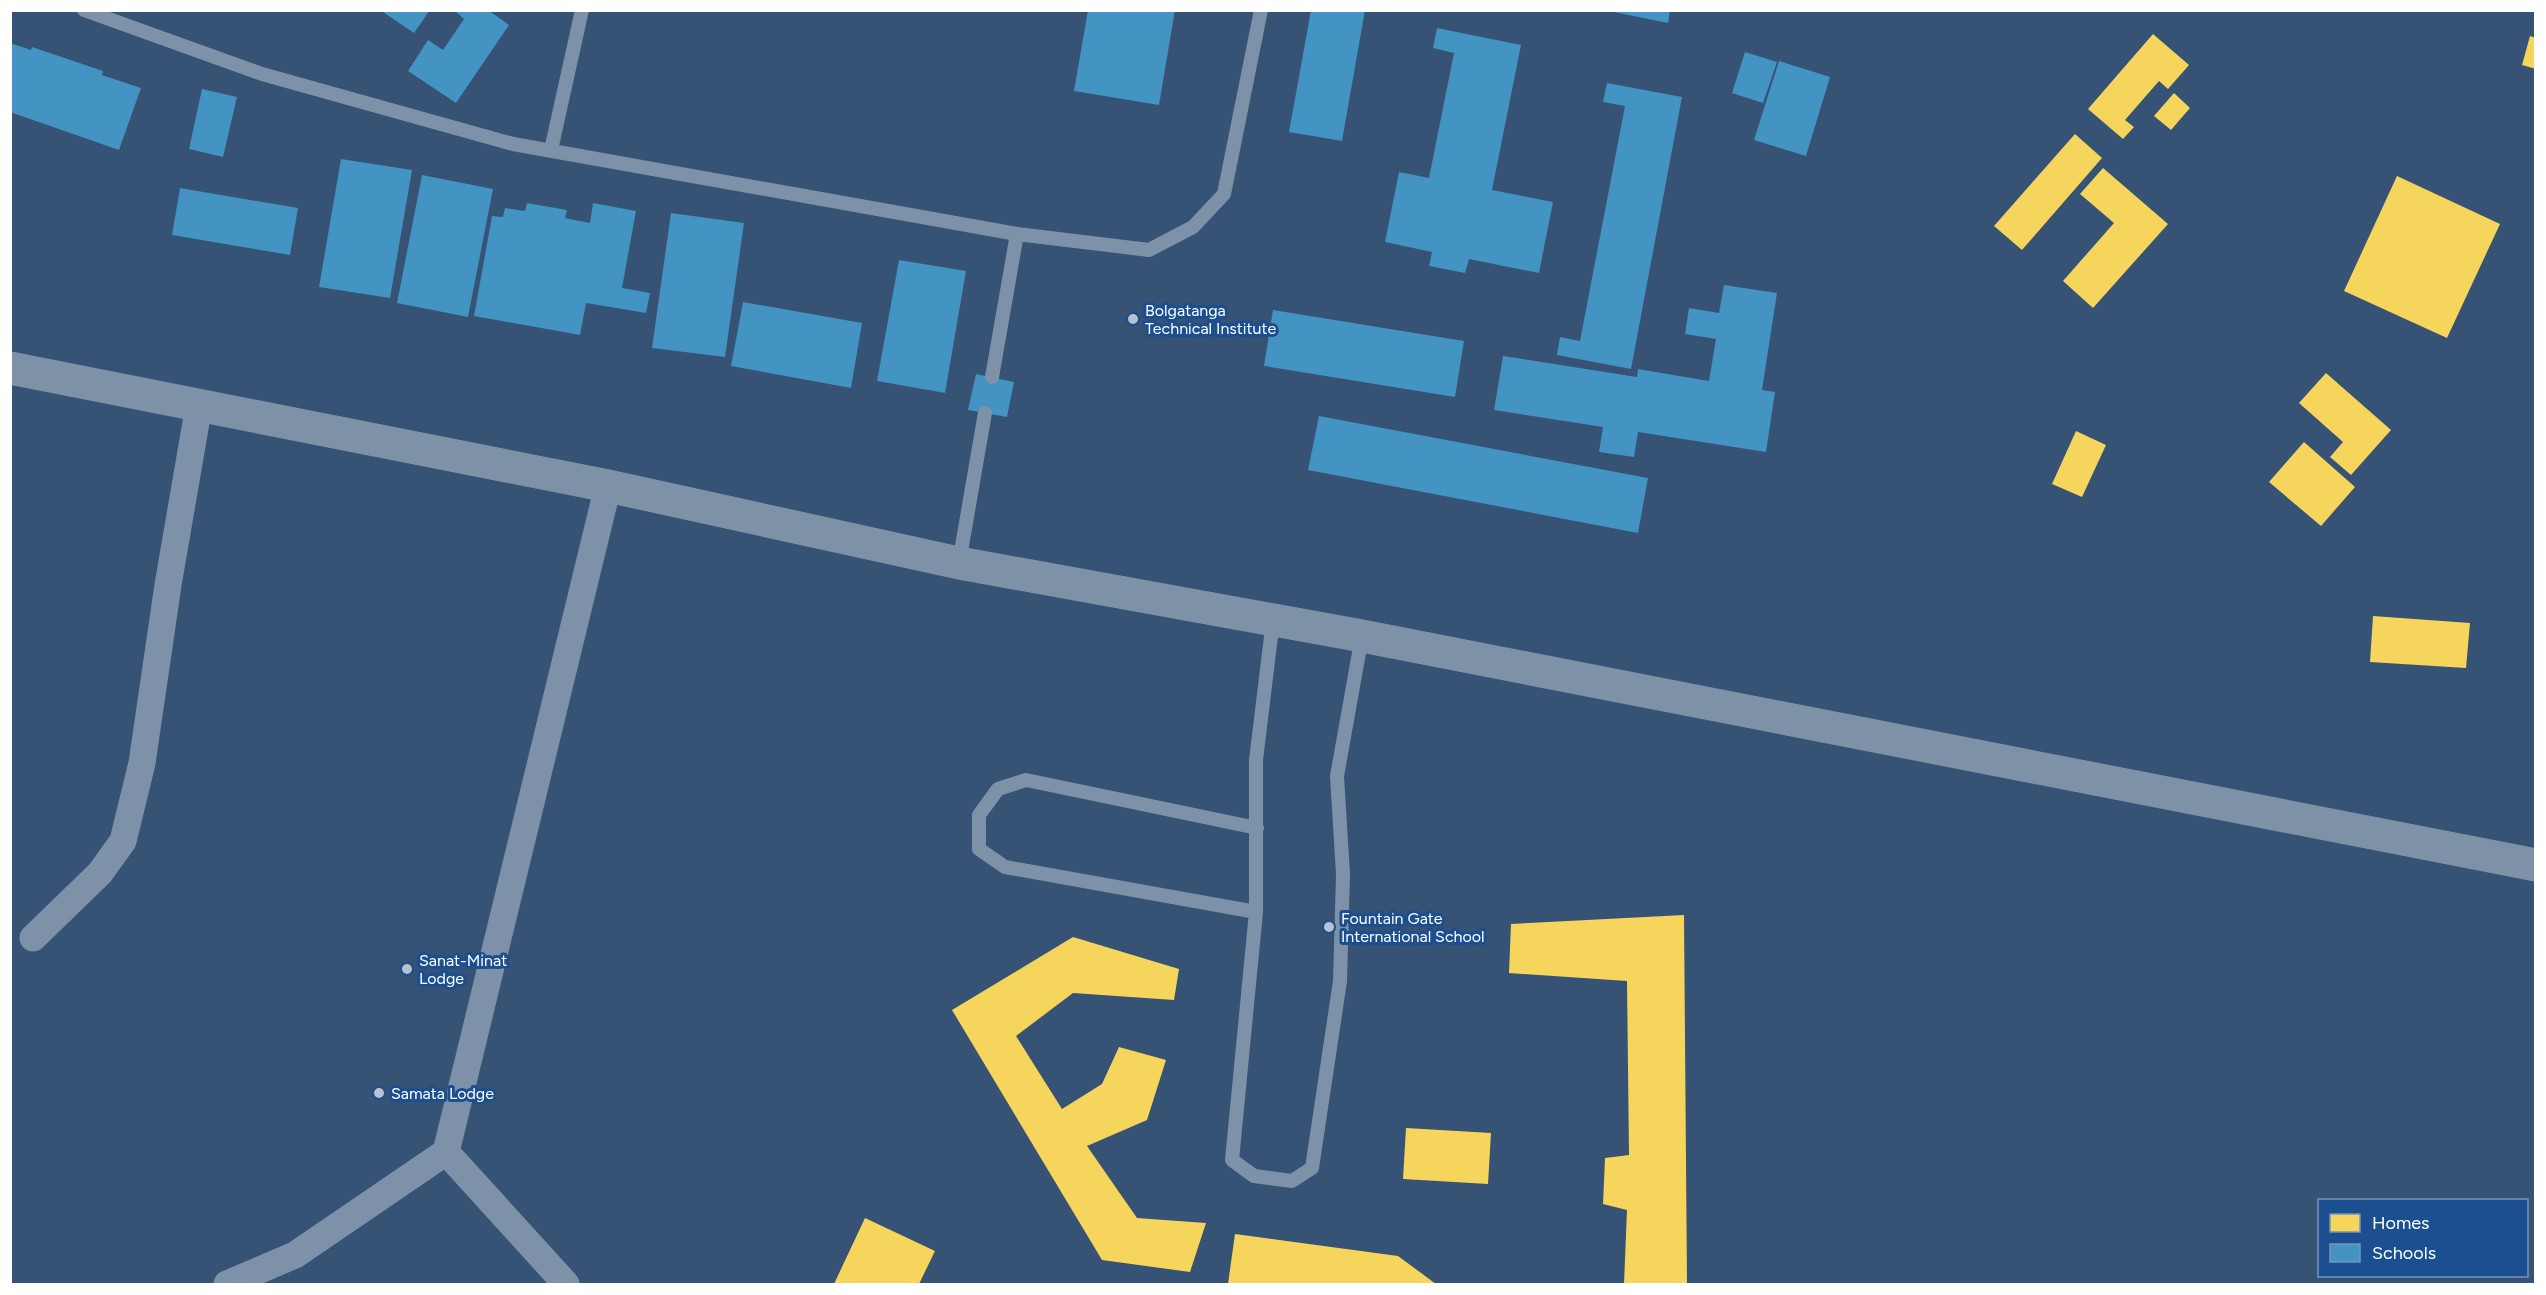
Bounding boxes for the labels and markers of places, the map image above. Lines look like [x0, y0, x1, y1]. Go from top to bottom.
place label: Bolgatanga Technical Institute [1145, 301, 1277, 338]
marker: Bolgatanga Technical Institute [1126, 312, 1140, 326]
place label: Fountain Gate International School [1341, 909, 1485, 946]
marker: Fountain Gate International School [1322, 920, 1336, 934]
place label: Sanat-Minat Lodge [419, 951, 507, 988]
marker: Sanat-Minat Lodge [400, 962, 414, 976]
place label: Samata Lodge [391, 1084, 494, 1103]
marker: Samata Lodge [372, 1086, 386, 1100]

